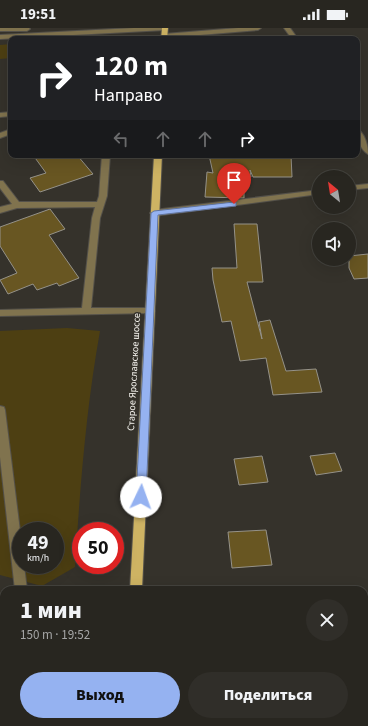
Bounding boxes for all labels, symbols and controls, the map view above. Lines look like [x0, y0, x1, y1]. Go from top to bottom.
text: 19:51 [20, 4, 56, 25]
text: 120 m [94, 46, 168, 86]
icon: right [28, 52, 80, 104]
text: Направо [94, 83, 162, 108]
icon: left [110, 128, 132, 150]
icon: ahead [152, 128, 174, 150]
icon: ahead [194, 128, 216, 150]
icon: right [236, 128, 258, 150]
pin [217, 163, 251, 204]
icon: arrive [223, 169, 245, 191]
north arrow [312, 170, 356, 214]
map controls [312, 170, 356, 266]
button: sound [312, 222, 356, 266]
street label: Старое Ярославское шоссе [124, 313, 144, 431]
position arrow [120, 476, 162, 518]
speed limit sign: 50 [72, 522, 124, 574]
text: 49 [27, 529, 49, 557]
text: km/h [27, 551, 49, 565]
text: 1 мин [20, 593, 82, 628]
button: close [306, 599, 348, 641]
text: 150 m · 19:52 [20, 626, 90, 644]
button: Выход [20, 672, 180, 718]
button: Поделиться [188, 672, 348, 718]

